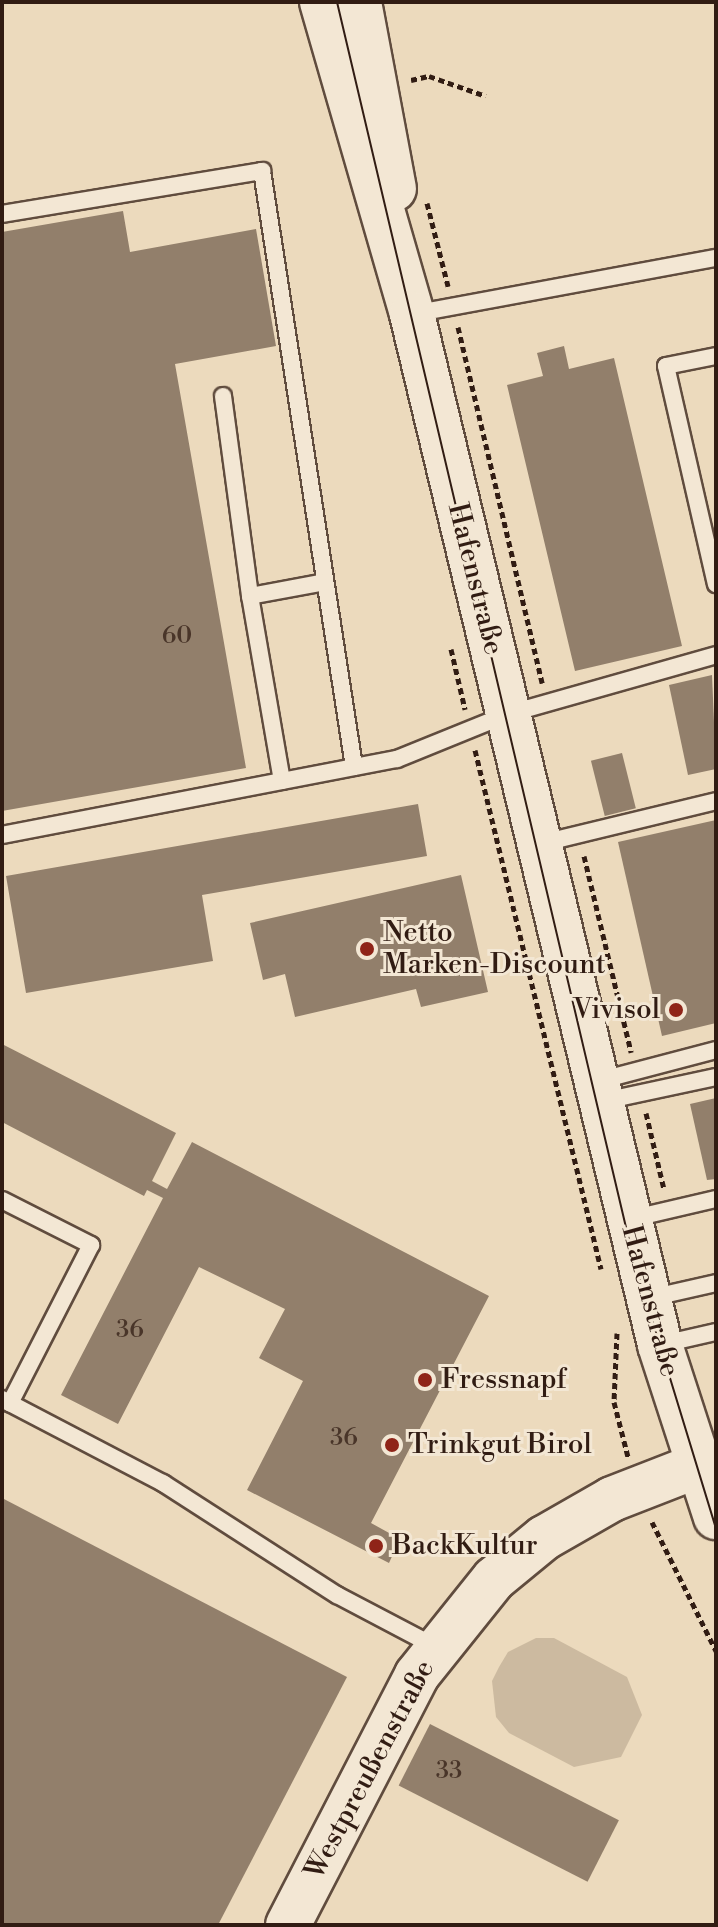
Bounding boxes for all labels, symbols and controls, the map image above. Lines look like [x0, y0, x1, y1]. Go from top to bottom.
street label: Hafenstraße [440, 500, 510, 658]
house number: 60 [162, 623, 192, 651]
place label: Netto Marken-Discount [383, 916, 606, 982]
marker: Netto Marken-Discount [358, 940, 376, 958]
place label: Vivisol [573, 993, 660, 1027]
marker: Vivisol [667, 1001, 685, 1019]
street label: Hafenstraße [614, 1222, 686, 1380]
house number: 36 [116, 1317, 144, 1345]
place label: Fressnapf [441, 1363, 566, 1397]
marker: Fressnapf [416, 1371, 434, 1389]
house number: 36 [330, 1425, 358, 1453]
place label: Trinkgut Birol [408, 1428, 592, 1462]
marker: Trinkgut Birol [383, 1436, 401, 1454]
place label: BackKultur [392, 1529, 538, 1563]
marker: BackKultur [367, 1537, 385, 1555]
street label: Westpreußenstraße [298, 1655, 442, 1885]
house number: 33 [436, 1758, 462, 1786]

